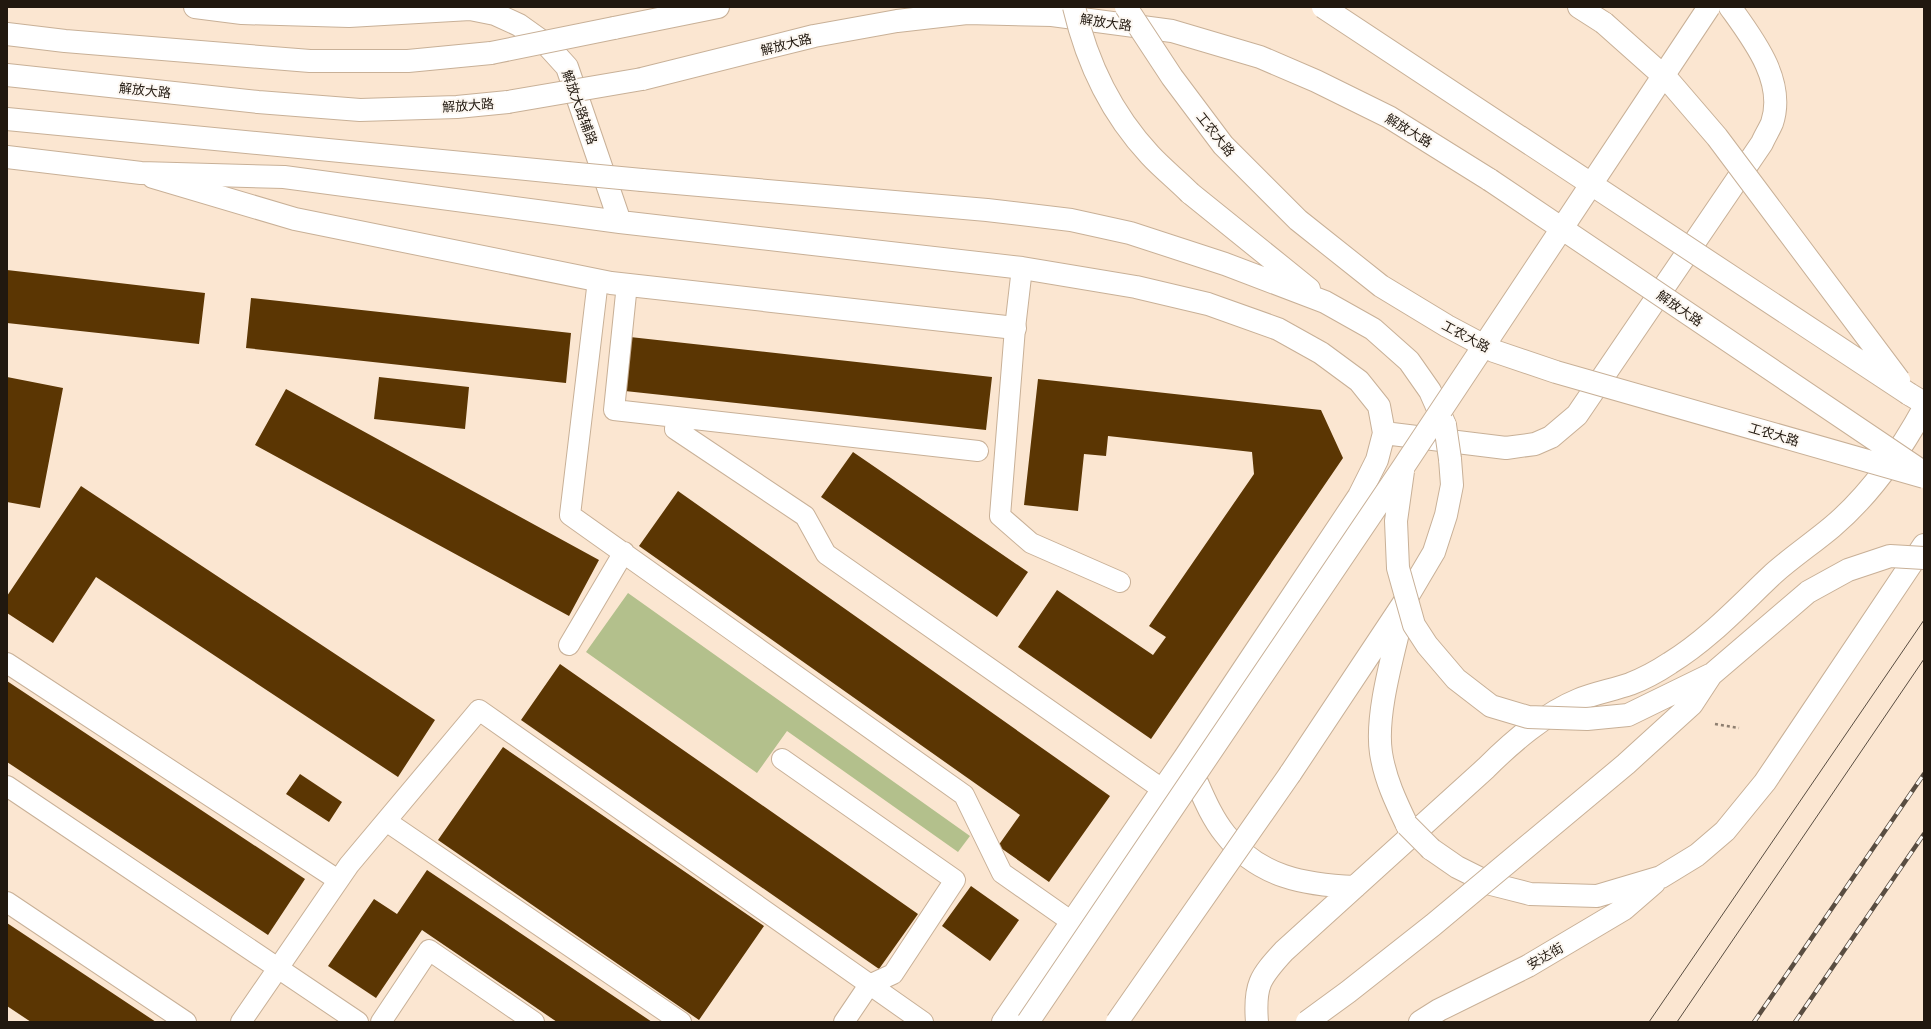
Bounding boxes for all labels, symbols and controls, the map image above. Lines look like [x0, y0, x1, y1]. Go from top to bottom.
street label: 解放大路 [1079, 10, 1133, 34]
street label: 解放大路 [759, 30, 813, 58]
street label: 解放大路辅路 [559, 68, 601, 146]
street label: 解放大路 [118, 79, 172, 101]
street label: 解放大路 [441, 95, 495, 115]
street label: 工农大路 [1193, 109, 1239, 159]
street label: 解放大路 [1383, 110, 1435, 150]
street label: 解放大路 [1654, 287, 1706, 329]
street label: 工农大路 [1439, 317, 1493, 355]
street label: 工农大路 [1747, 419, 1801, 449]
street label: 安达街 [1524, 939, 1566, 973]

